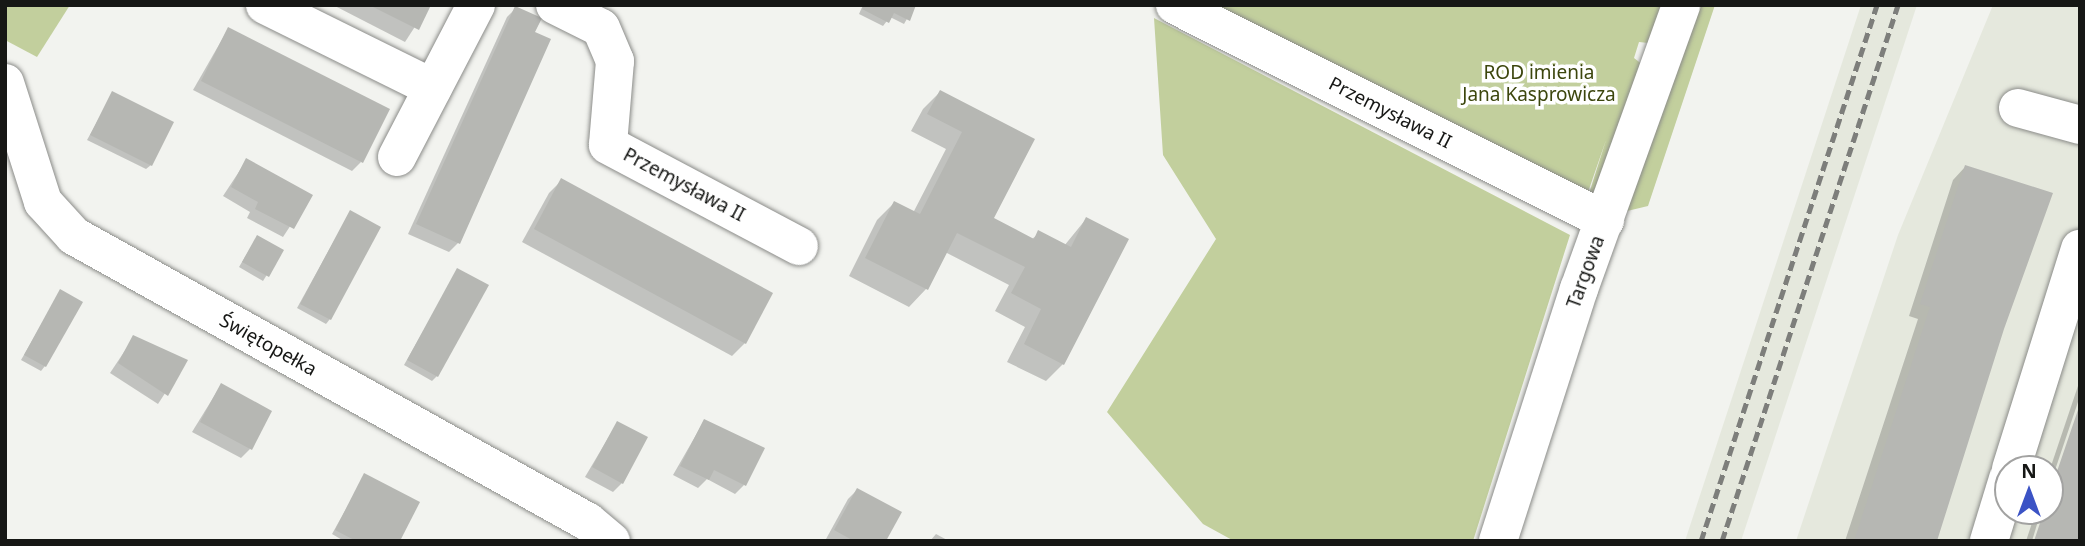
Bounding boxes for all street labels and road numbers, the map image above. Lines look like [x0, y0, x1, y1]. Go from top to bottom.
street label: Przemysława II [1325, 72, 1455, 154]
street label: Przemysława II [619, 143, 749, 227]
street label: Targowa [1562, 233, 1610, 311]
street label: Świętopełka [215, 309, 321, 381]

